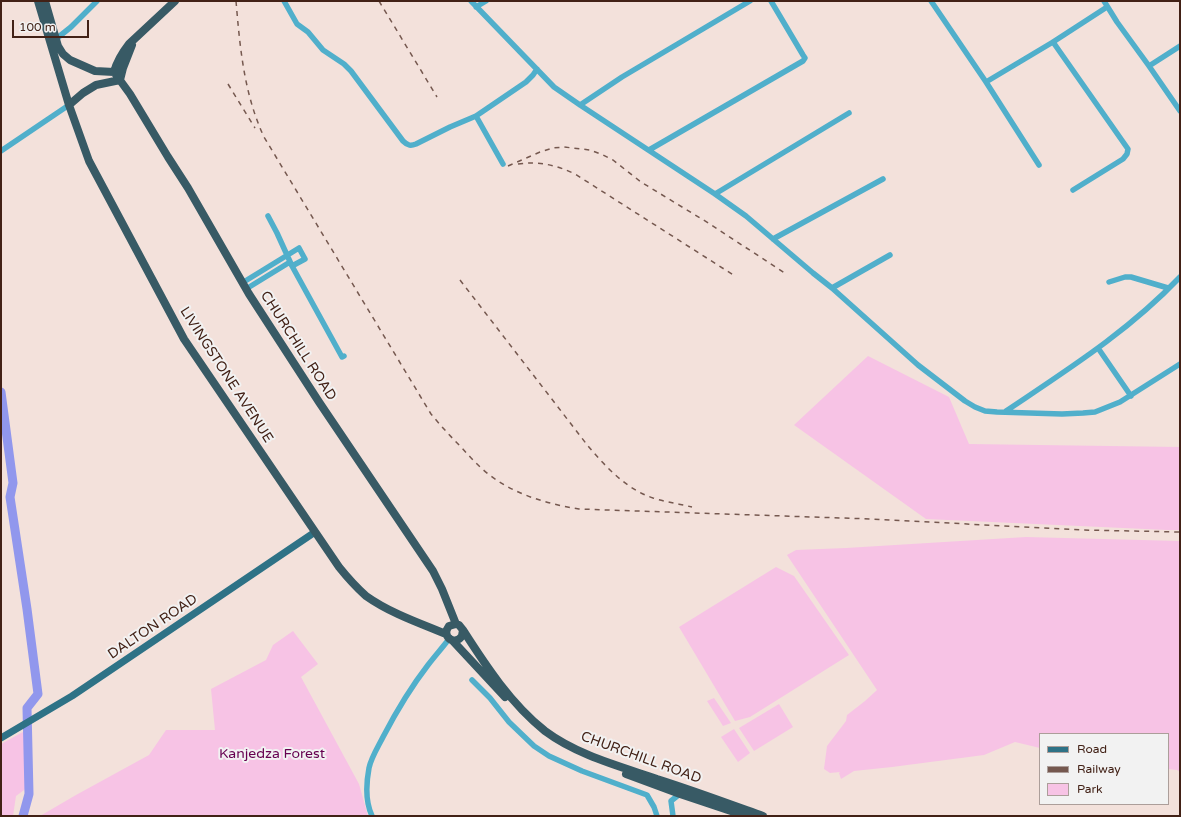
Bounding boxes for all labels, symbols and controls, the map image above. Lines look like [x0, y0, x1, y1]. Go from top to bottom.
scale bar [14, 12, 91, 38]
text: 100 m [19, 20, 56, 34]
street label: CHURCHILL ROAD [256, 288, 340, 404]
street label: LIVINGSTONE AVENUE [176, 304, 276, 446]
street label: DALTON ROAD [105, 591, 201, 663]
street label: CHURCHILL ROAD [578, 728, 704, 788]
legend [1039, 733, 1169, 805]
text: Road [1077, 742, 1107, 756]
park label: Kanjedza Forest [219, 746, 325, 762]
text: Railway [1077, 762, 1121, 776]
text: Park [1077, 782, 1103, 796]

